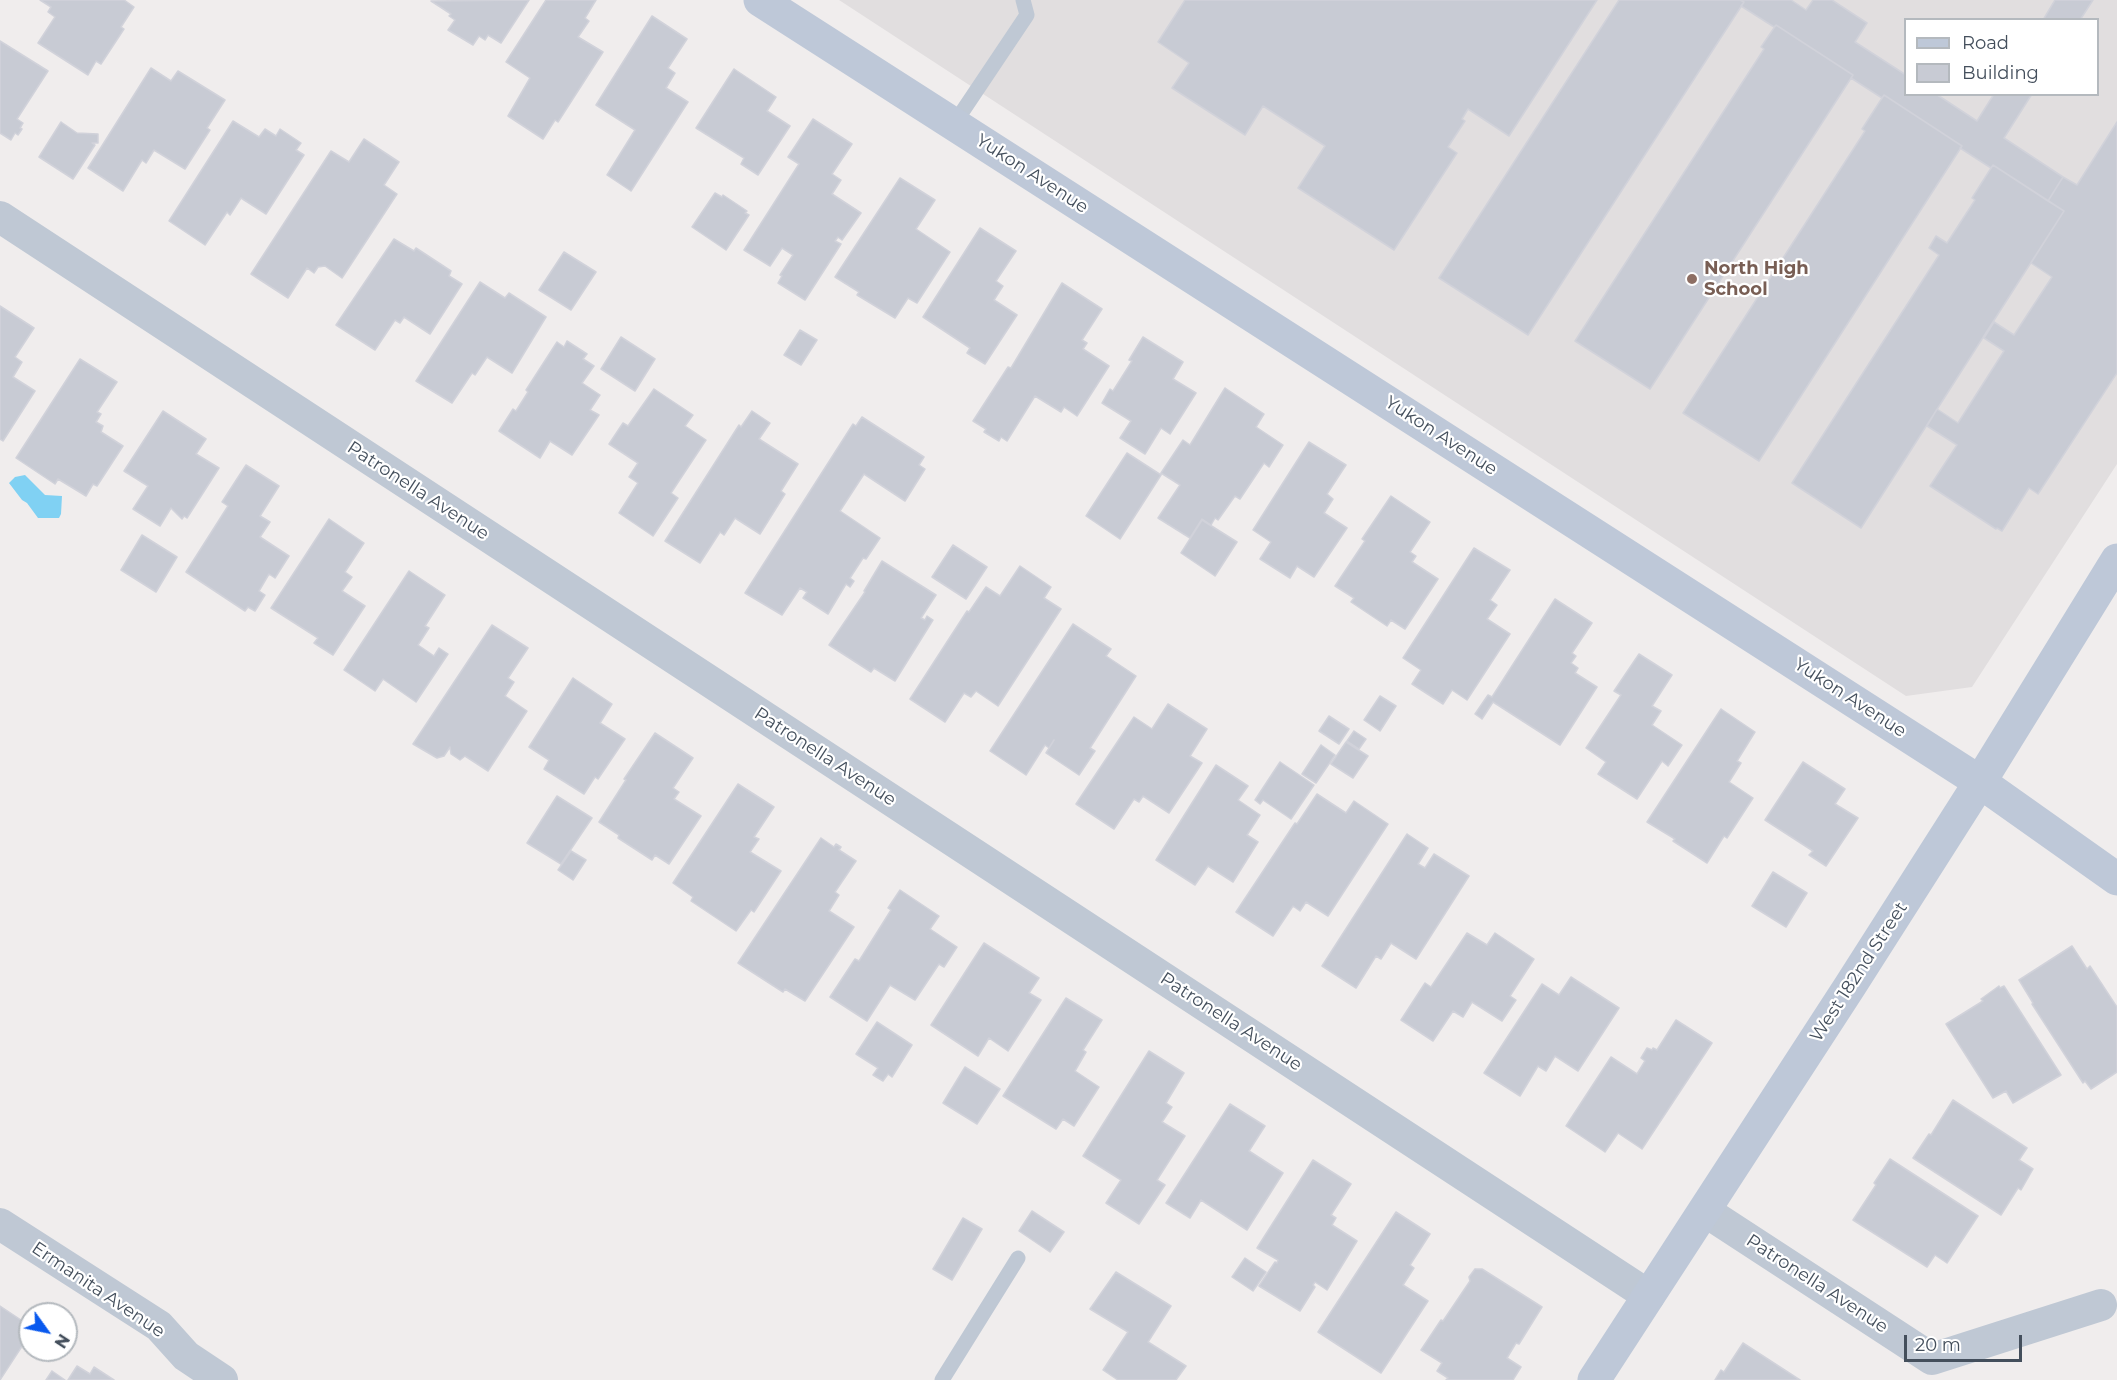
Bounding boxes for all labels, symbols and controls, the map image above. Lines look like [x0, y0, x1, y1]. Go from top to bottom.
legend [1904, 18, 2099, 96]
text: Road [1962, 32, 2009, 54]
text: Building [1962, 62, 2039, 84]
street label: Yukon Avenue [972, 130, 1092, 218]
place label: North High School [1704, 258, 1809, 300]
marker: North High School [1685, 272, 1699, 286]
street label: Yukon Avenue [1381, 392, 1501, 480]
street label: Patronella Avenue [343, 437, 493, 545]
street label: Yukon Avenue [1790, 654, 1910, 742]
street label: Patronella Avenue [750, 703, 900, 811]
street label: West 182nd Street [1806, 898, 1912, 1046]
street label: Patronella Avenue [1156, 968, 1306, 1076]
street label: Patronella Avenue [1742, 1230, 1892, 1338]
street label: Ermanita Avenue [27, 1237, 169, 1343]
north arrow [18, 1302, 78, 1362]
scale bar [1907, 1323, 2026, 1361]
text: N [50, 1330, 73, 1352]
text: 20 m [1915, 1334, 1961, 1356]

